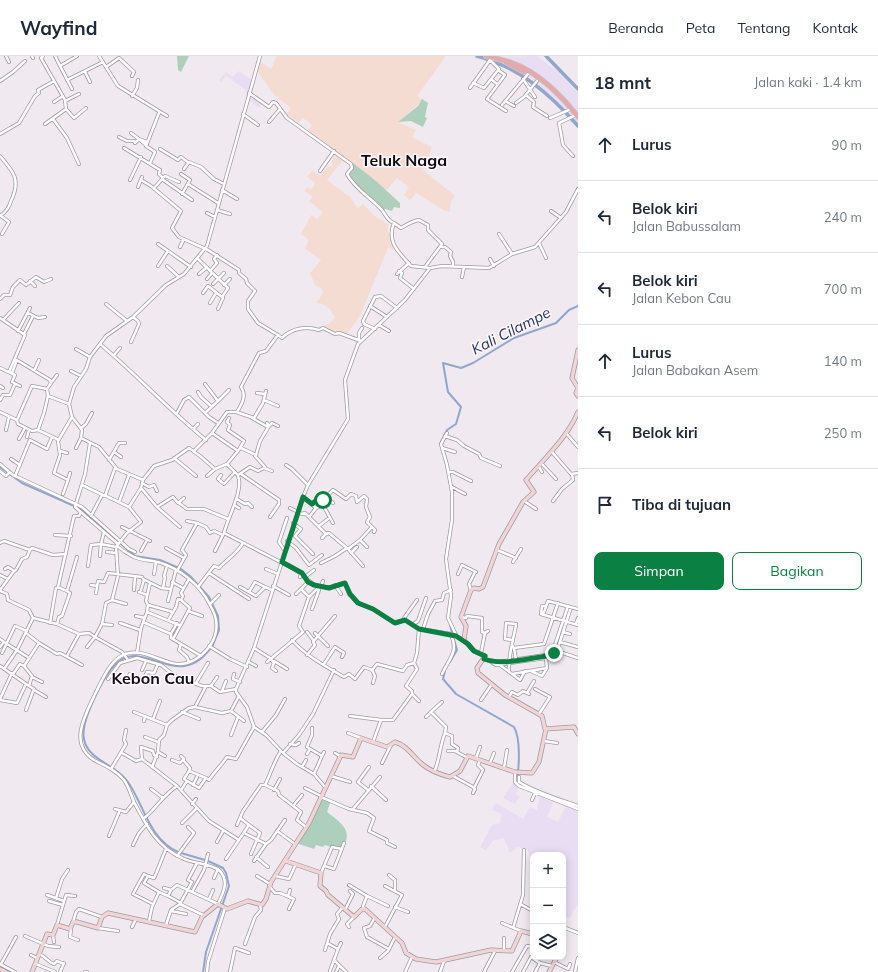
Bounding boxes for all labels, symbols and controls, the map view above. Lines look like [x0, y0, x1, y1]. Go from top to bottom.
text: Wayfind [20, 16, 97, 40]
text: Beranda [608, 19, 664, 37]
text: Peta [686, 19, 715, 37]
text: Tentang [737, 19, 791, 37]
text: Kontak [813, 19, 858, 37]
text: 18 mnt [594, 72, 651, 93]
text: Jalan kaki · 1.4 km [754, 74, 862, 90]
icon: ahead [594, 134, 616, 156]
text: Lurus [632, 135, 672, 154]
text: 90 m [832, 137, 862, 153]
district label: Teluk Naga [361, 150, 447, 170]
text: Belok kiri [632, 199, 698, 218]
icon: left [594, 206, 616, 228]
text: 240 m [824, 209, 862, 225]
text: Jalan Babussalam [632, 218, 741, 234]
text: Belok kiri [632, 271, 698, 290]
icon: left [594, 278, 616, 300]
text: 700 m [824, 281, 862, 297]
text: Jalan Kebon Cau [632, 290, 731, 306]
water label: Kali Cilampe [468, 303, 554, 359]
text: Lurus [632, 343, 672, 362]
icon: ahead [594, 350, 616, 372]
text: 140 m [824, 353, 862, 369]
text: Jalan Babakan Asem [632, 362, 758, 378]
icon: left [594, 422, 616, 444]
text: Belok kiri [632, 423, 698, 442]
text: 250 m [824, 425, 862, 441]
route start [314, 491, 332, 509]
icon: arrive [594, 494, 616, 516]
text: Tiba di tujuan [632, 495, 731, 514]
button: Simpan [594, 552, 724, 590]
button: Bagikan [732, 552, 862, 590]
route end [545, 644, 563, 662]
district label: Kebon Cau [112, 668, 194, 688]
map controls [530, 852, 566, 960]
button: + [530, 852, 566, 888]
button: − [530, 888, 566, 924]
button: layers [530, 924, 566, 960]

